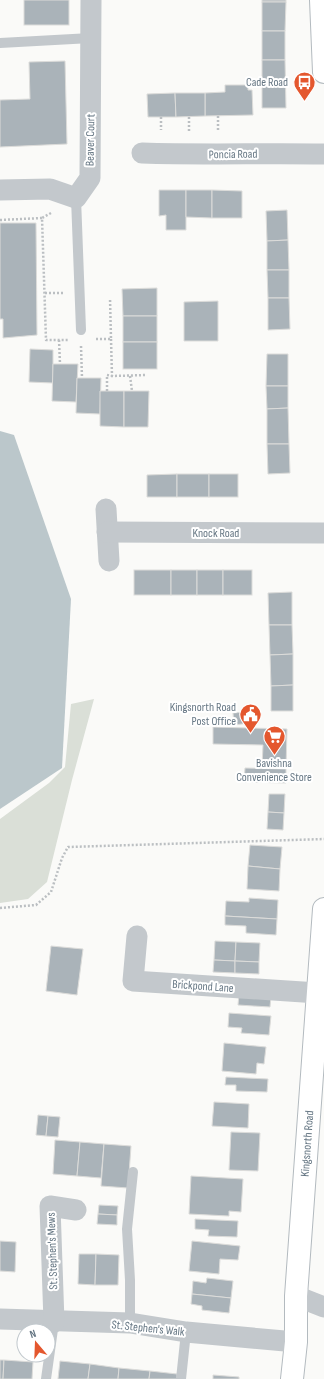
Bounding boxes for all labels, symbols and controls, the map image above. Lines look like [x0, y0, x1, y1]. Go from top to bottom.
bus stop icon: Cade Road [291, 69, 317, 102]
place label: Cade Road [246, 75, 288, 90]
street label: Beaver Court [83, 113, 98, 166]
street label: Poncia Road [209, 147, 258, 162]
street label: Knock Road [193, 526, 239, 541]
place label: Kingsnorth Road Post Office [170, 700, 236, 729]
public building icon: Kingsnorth Road Post Office [238, 701, 264, 734]
supermarket icon: Bavishna Convenience Store [261, 723, 287, 756]
place label: Bavishna Convenience Store [236, 756, 312, 785]
street label: Brickpond Lane [172, 977, 234, 996]
street label: Kingsnorth Road [298, 1110, 317, 1177]
street label: St. Stephen's Mews [44, 1212, 61, 1290]
street label: St. Stephen's Walk [111, 1317, 186, 1340]
north arrow [16, 1323, 56, 1363]
text: N [28, 1327, 38, 1341]

